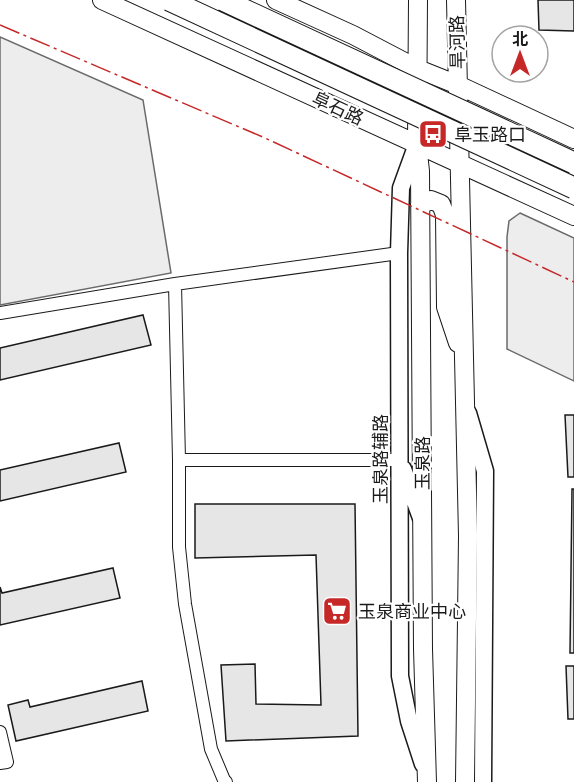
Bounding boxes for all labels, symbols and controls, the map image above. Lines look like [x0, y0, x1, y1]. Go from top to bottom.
street label: 旱河路 [446, 15, 468, 69]
north arrow [490, 24, 550, 84]
text: 北 [512, 30, 528, 49]
street label: 阜石路 [309, 87, 367, 129]
bus stop icon: 阜玉路口 [417, 118, 449, 150]
place label: 阜玉路口 [454, 124, 526, 145]
street label: 玉泉路辅路 [370, 414, 391, 504]
street label: 玉泉路 [412, 436, 433, 490]
supermarket icon: 玉泉商业中心 [321, 595, 353, 627]
place label: 玉泉商业中心 [358, 601, 466, 622]

